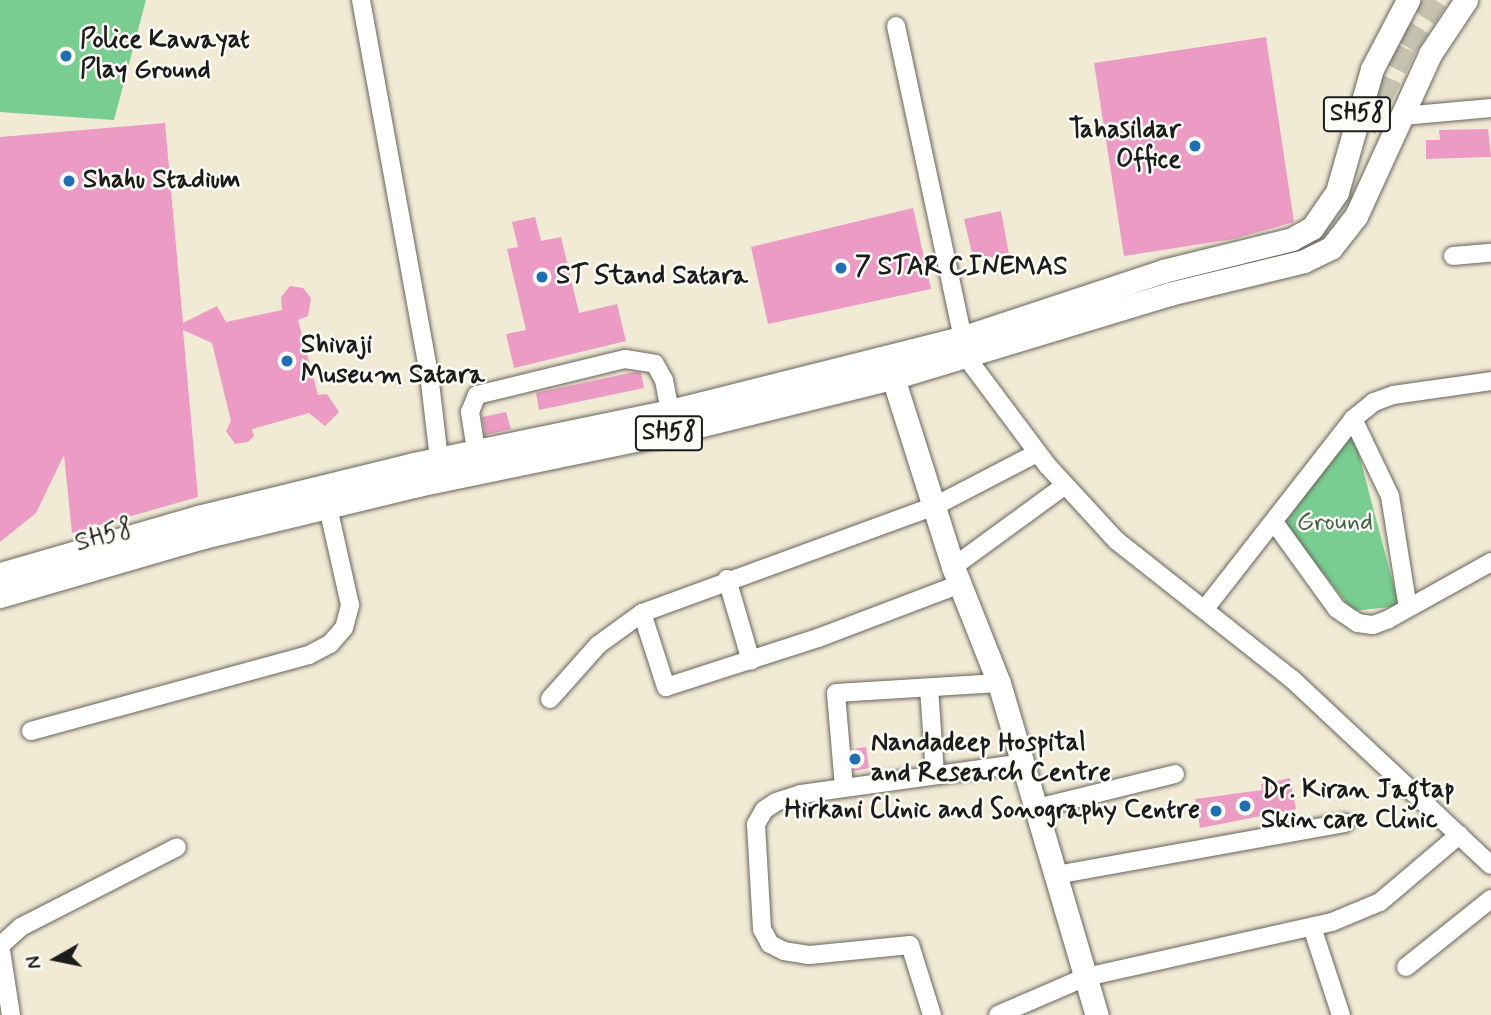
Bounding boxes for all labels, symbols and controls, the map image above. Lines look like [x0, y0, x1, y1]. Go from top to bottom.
place label: Police Kawayat Play Ground [80, 25, 252, 86]
marker: Police Kawayat Play Ground [58, 48, 74, 64]
road number: SH58 [1322, 93, 1392, 134]
place label: Tahasildar Office [1069, 115, 1181, 176]
marker: Tahasildar Office [1187, 138, 1203, 154]
place label: Shahu Stadium [83, 165, 244, 197]
marker: Shahu Stadium [61, 173, 77, 189]
place label: 7 STAR CINEMAS [855, 252, 1068, 284]
marker: 7 STAR CINEMAS [833, 260, 849, 276]
place label: ST Stand Satara [556, 261, 746, 293]
marker: ST Stand Satara [534, 269, 550, 285]
place label: Shivaji Museum Satara [301, 330, 485, 392]
marker: Shivaji Museum Satara [279, 353, 295, 369]
road number: SH58 [634, 412, 704, 453]
park label: Ground [1297, 507, 1373, 539]
street label: SH58 [72, 514, 136, 560]
place label: Nandadeep Hospital and Research Centre [871, 728, 1110, 790]
marker: Nandadeep Hospital and Research Centre [845, 749, 865, 769]
place label: Dr. Kiran Jagtap Skin care Clinic [1261, 775, 1452, 836]
place label: Hirkani Clinic and Sonography Centre [785, 795, 1200, 827]
marker: Dr. Kiran Jagtap Skin care Clinic [1235, 796, 1255, 816]
marker: Hirkani Clinic and Sonography Centre [1206, 801, 1226, 821]
north arrow [21, 924, 91, 994]
text: N [21, 954, 48, 971]

